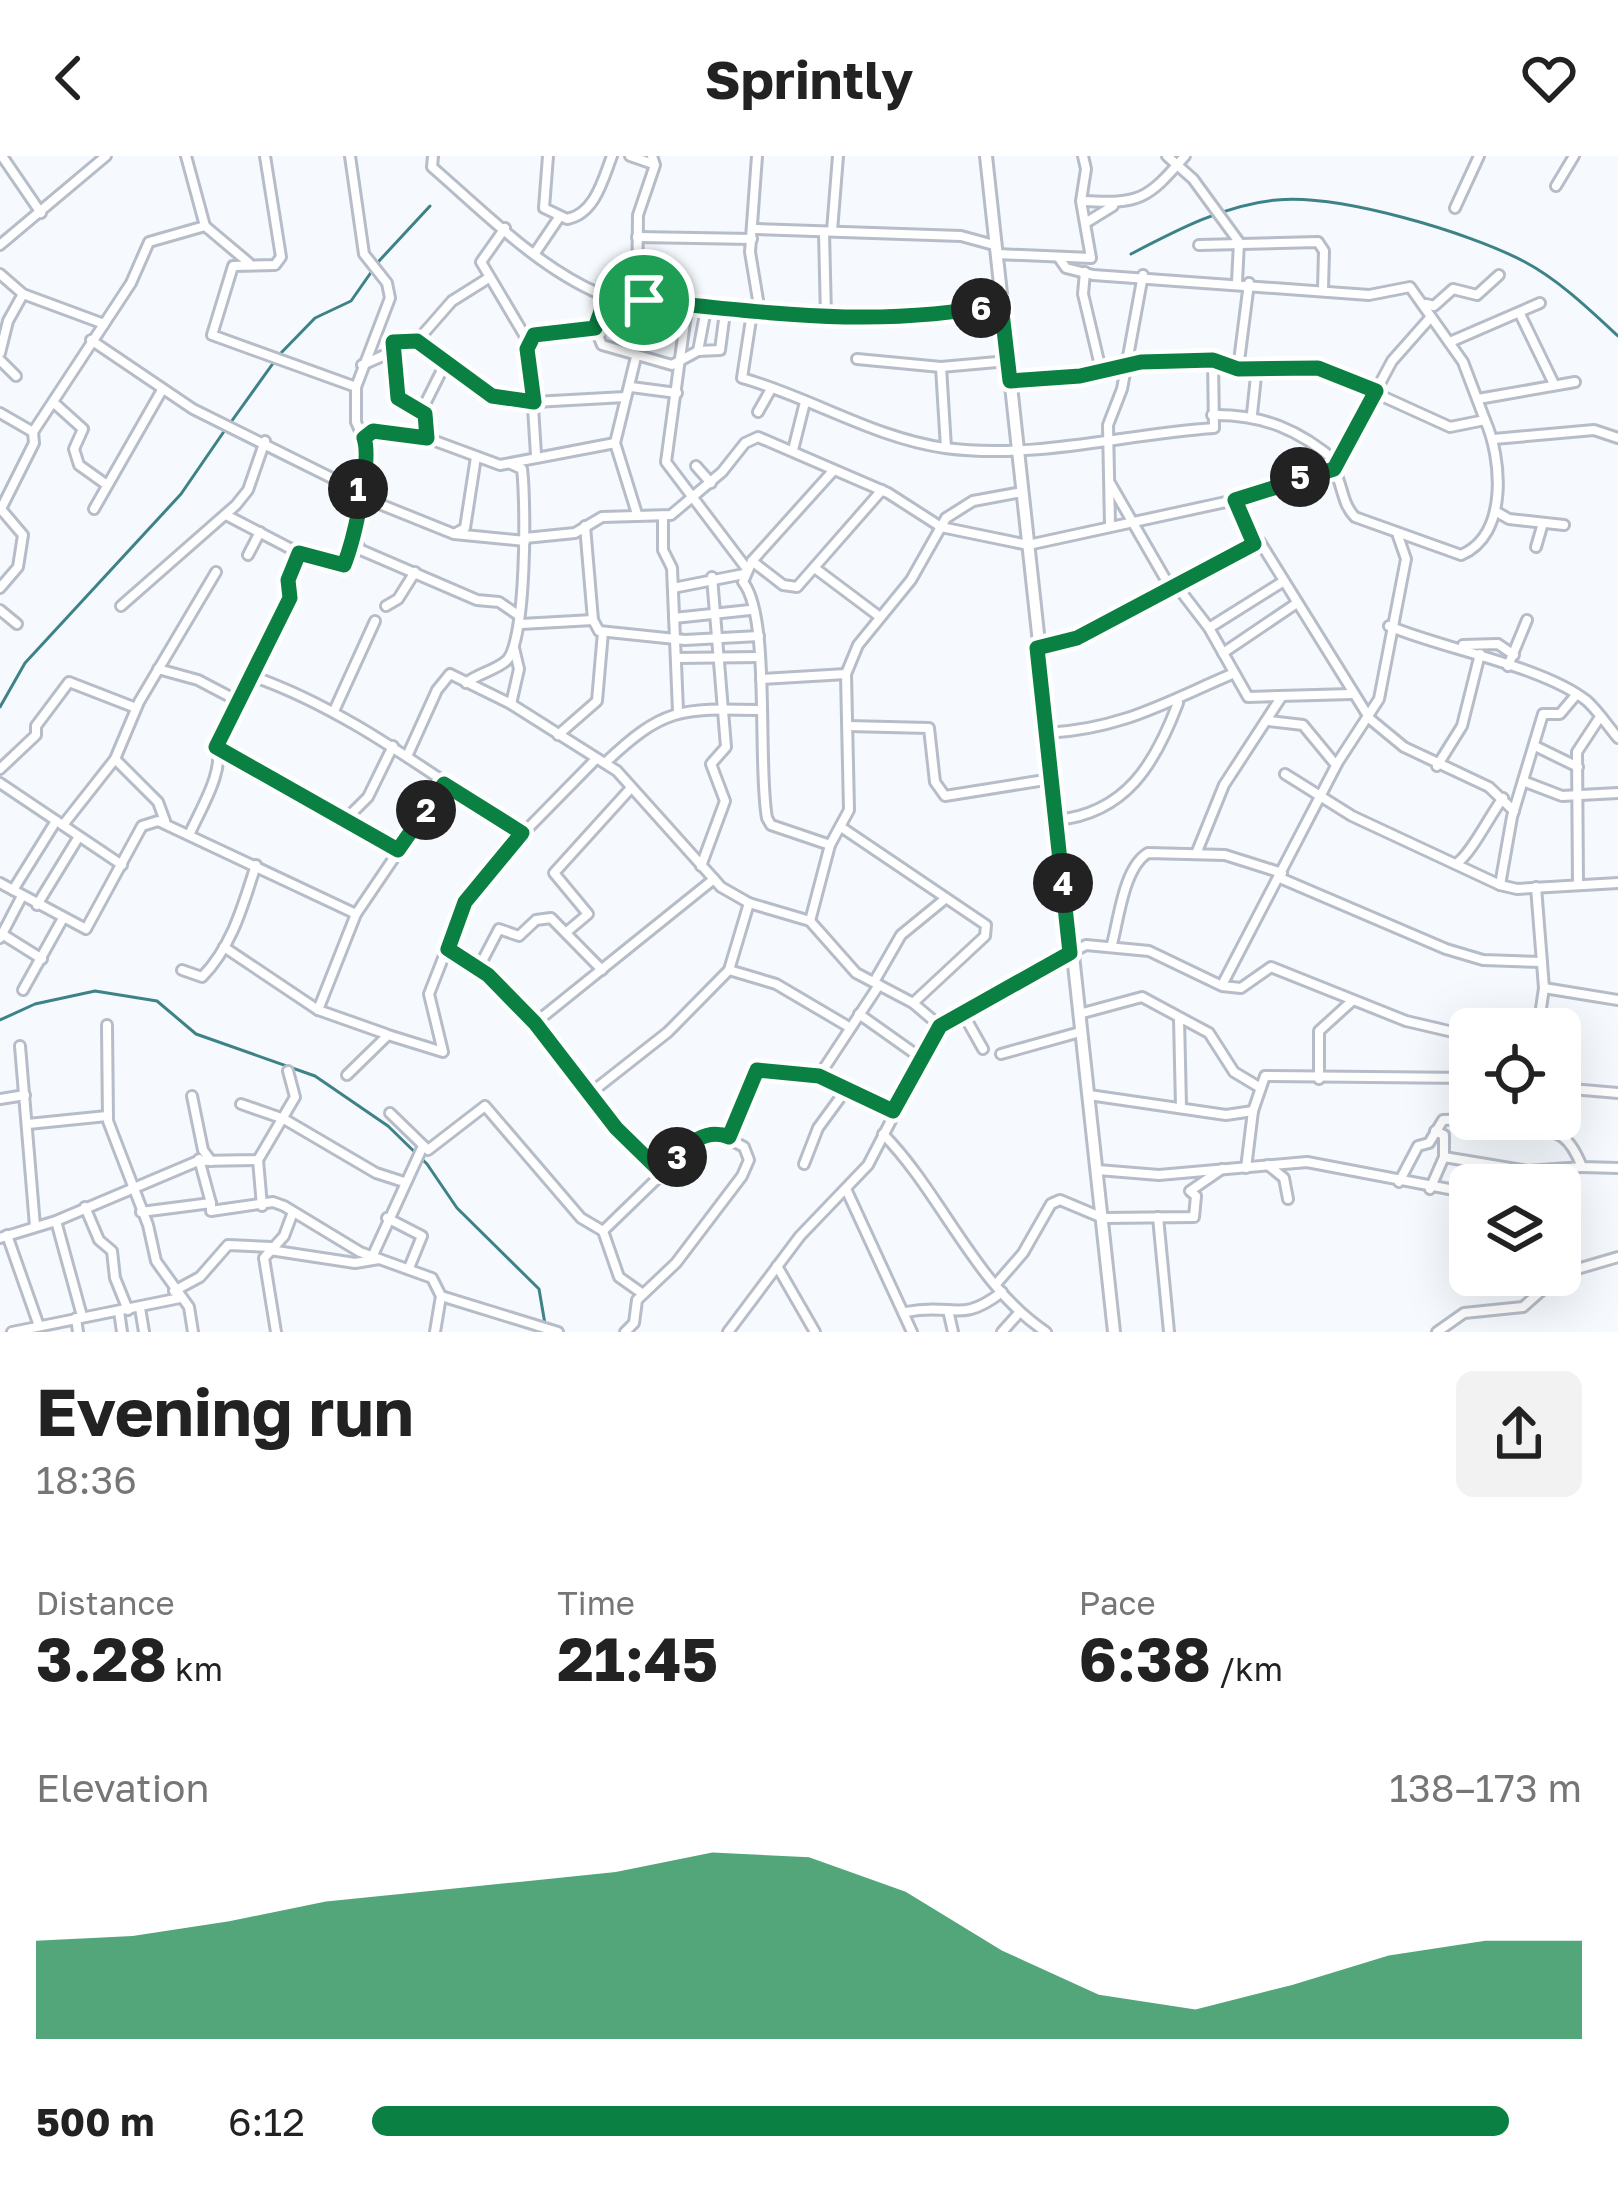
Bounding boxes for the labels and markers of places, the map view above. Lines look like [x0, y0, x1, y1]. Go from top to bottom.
pin [593, 249, 695, 351]
pin: 6 [951, 278, 1011, 338]
pin: 5 [1270, 447, 1330, 507]
pin: 1 [328, 459, 388, 519]
pin: 2 [396, 780, 456, 840]
pin: 4 [1033, 853, 1093, 913]
pin: 3 [647, 1127, 707, 1187]

